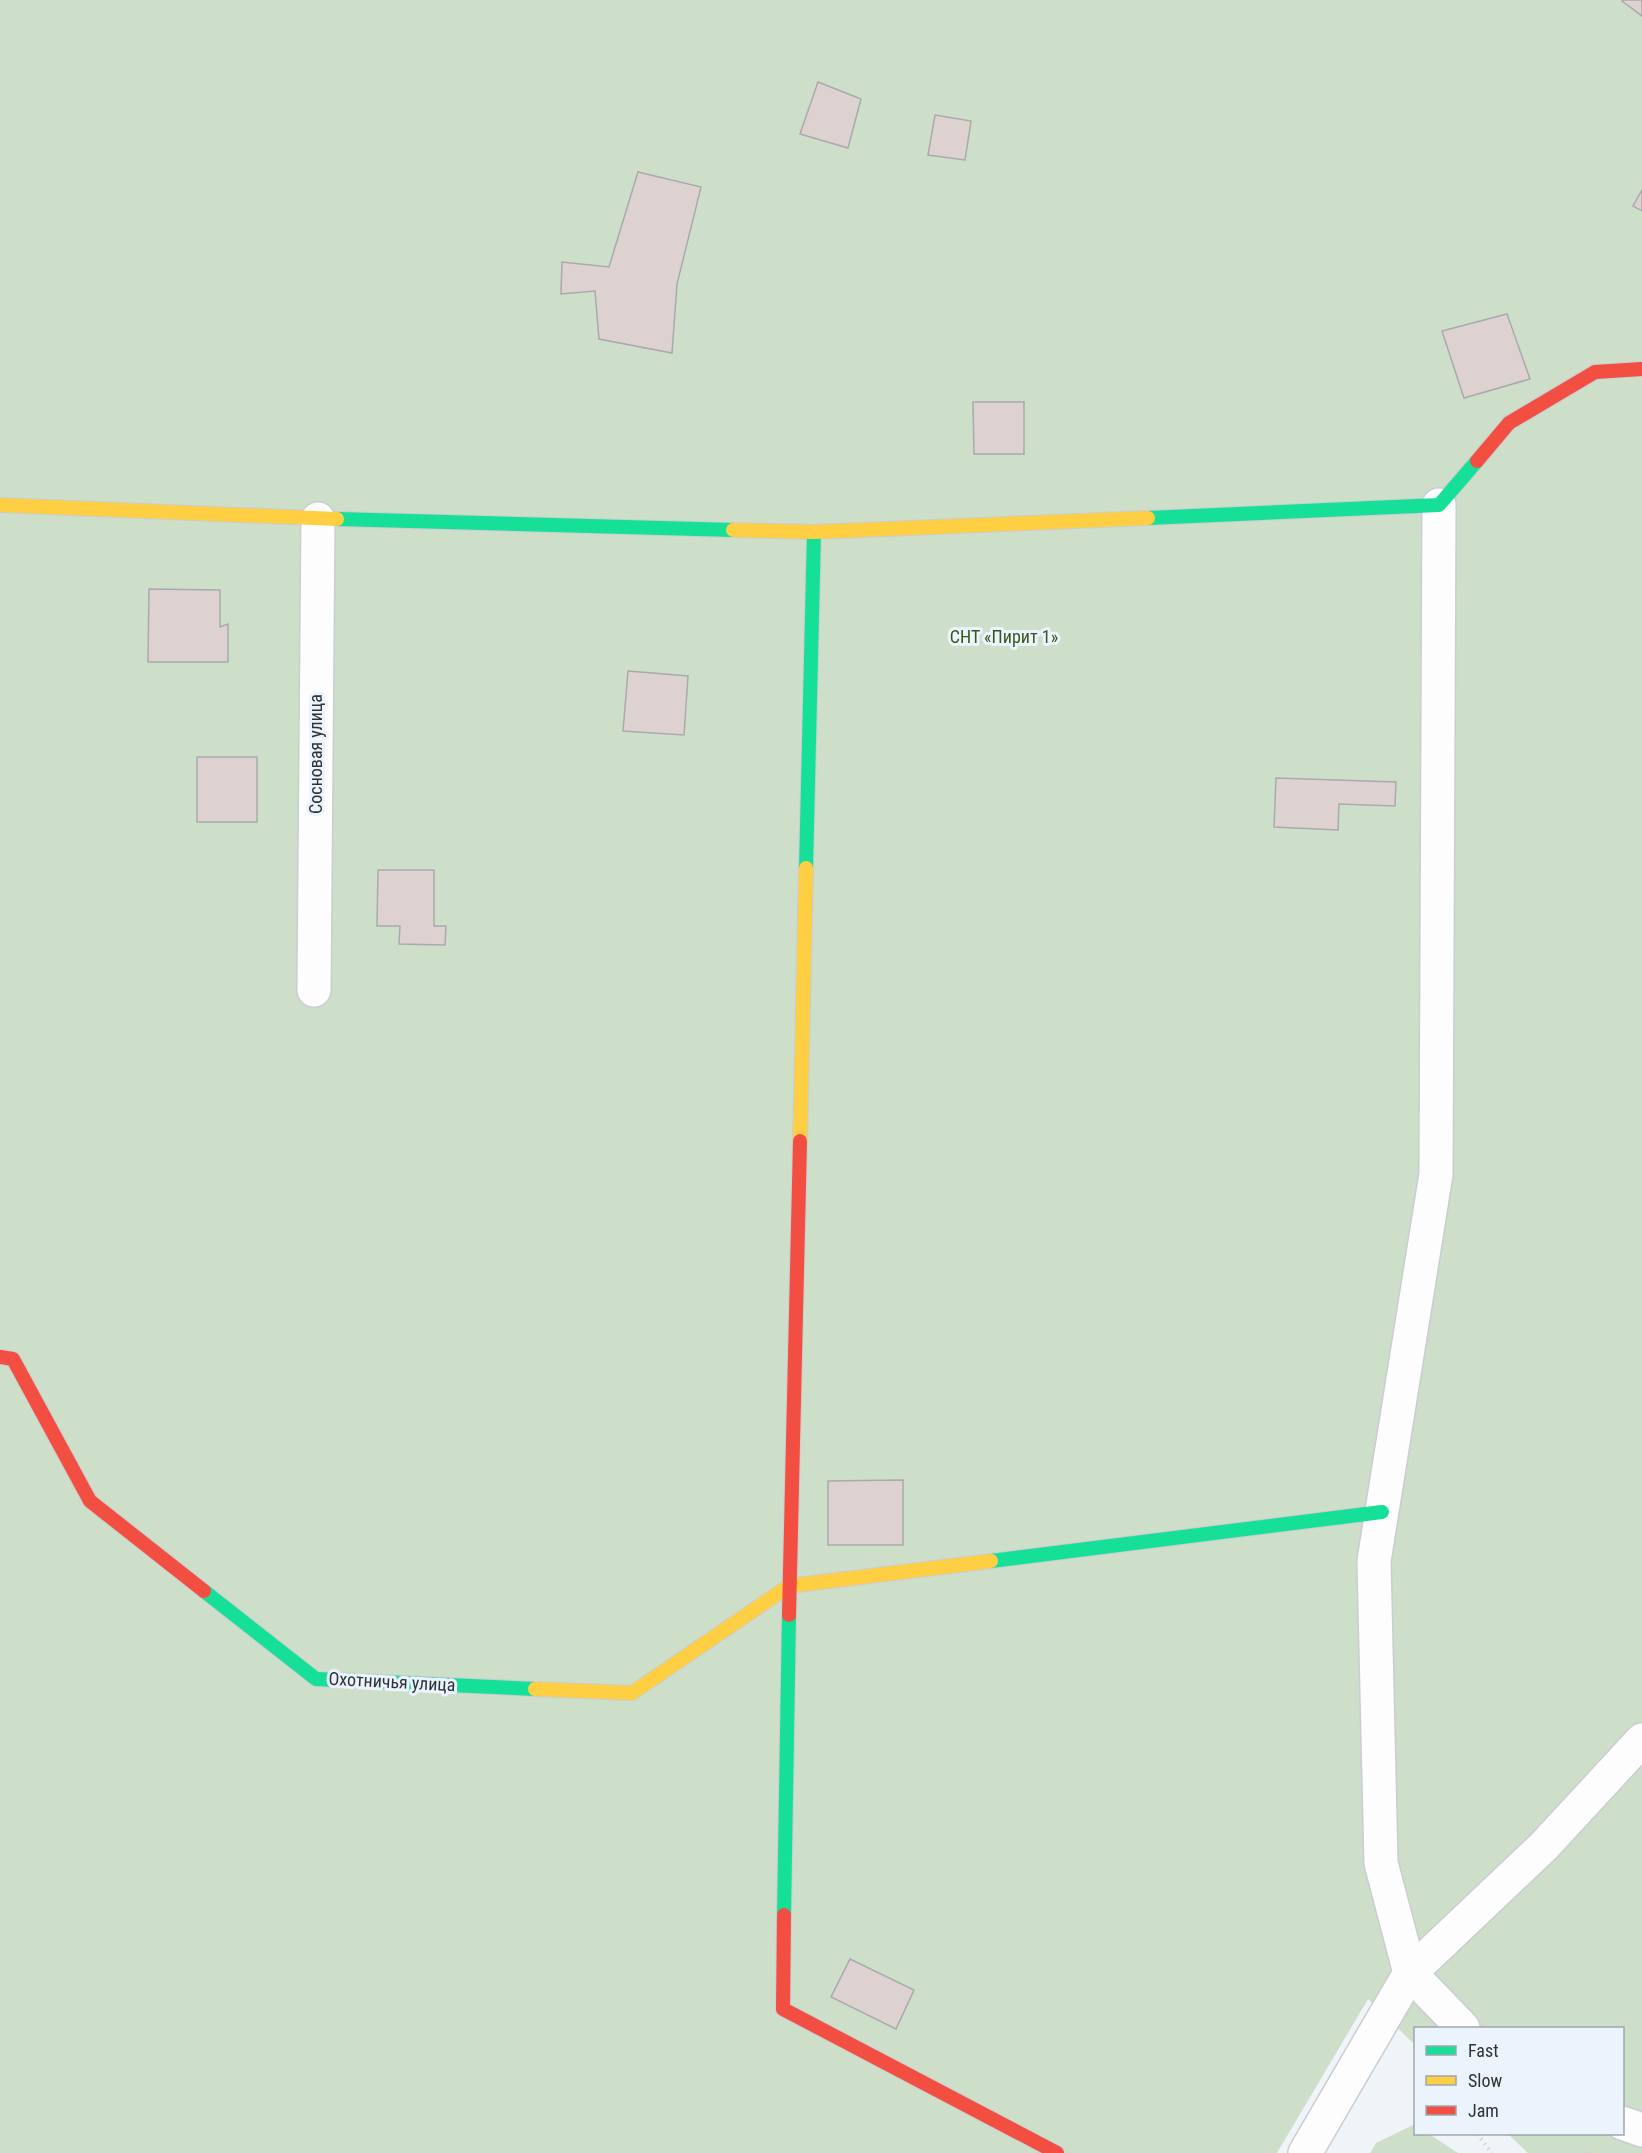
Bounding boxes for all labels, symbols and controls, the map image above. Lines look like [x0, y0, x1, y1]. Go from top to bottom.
park label: СНТ «Пирит 1» [950, 626, 1058, 647]
street label: Сосновая улица [305, 694, 326, 814]
street label: Охотничья улица [328, 1668, 456, 1695]
legend [1414, 2027, 1624, 2135]
text: Fast [1468, 2040, 1499, 2061]
text: Slow [1468, 2070, 1503, 2091]
text: Jam [1468, 2100, 1499, 2121]

